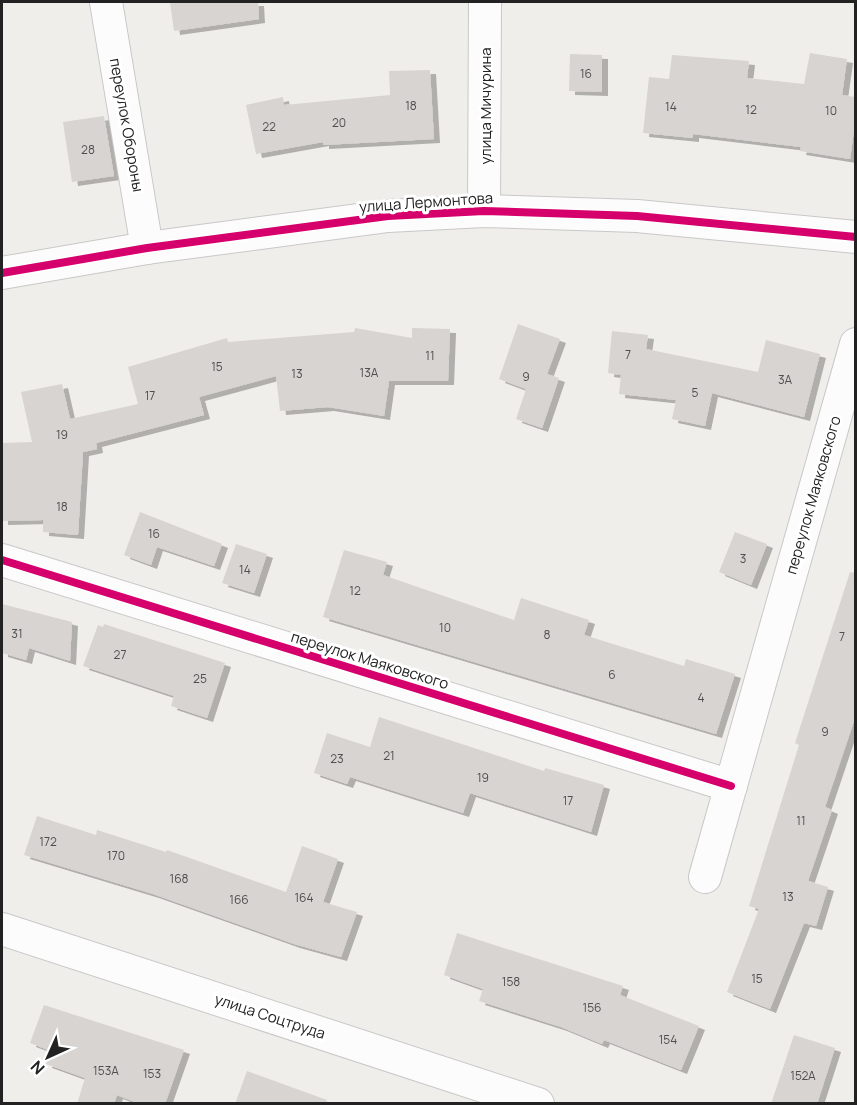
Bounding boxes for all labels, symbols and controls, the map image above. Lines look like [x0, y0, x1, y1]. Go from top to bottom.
street label: улица Мичурина [475, 47, 496, 165]
street label: переулок Обороны [105, 56, 149, 194]
house number: 16 [580, 65, 592, 82]
house number: 18 [405, 97, 417, 114]
house number: 14 [665, 98, 677, 115]
house number: 12 [745, 101, 757, 118]
house number: 10 [825, 102, 837, 119]
house number: 20 [332, 114, 346, 131]
house number: 22 [262, 118, 276, 135]
house number: 28 [81, 141, 95, 158]
street label: улица Лермонтова [358, 187, 494, 217]
house number: 7 [625, 346, 631, 363]
house number: 11 [425, 347, 435, 364]
house number: 15 [211, 358, 223, 375]
house number: 13А [360, 364, 379, 381]
house number: 13 [291, 365, 303, 382]
house number: 9 [522, 368, 530, 385]
house number: 3А [778, 371, 793, 388]
house number: 5 [692, 384, 699, 401]
house number: 17 [145, 387, 155, 404]
street label: переулок Маяковского [780, 413, 846, 577]
house number: 19 [56, 426, 68, 443]
house number: 18 [56, 498, 68, 515]
house number: 16 [148, 525, 160, 542]
house number: 3 [740, 550, 746, 567]
house number: 14 [239, 561, 251, 578]
house number: 12 [349, 582, 361, 599]
house number: 10 [439, 619, 451, 636]
house number: 31 [11, 625, 23, 642]
street label: переулок Маяковского [289, 626, 452, 694]
house number: 8 [544, 626, 551, 643]
house number: 7 [839, 628, 845, 645]
house number: 27 [114, 646, 126, 663]
house number: 6 [608, 666, 616, 683]
house number: 25 [193, 670, 207, 687]
house number: 4 [697, 689, 705, 706]
house number: 9 [821, 723, 829, 740]
house number: 21 [383, 747, 395, 764]
house number: 23 [330, 750, 344, 767]
house number: 19 [477, 769, 489, 786]
house number: 17 [563, 792, 573, 809]
house number: 11 [796, 812, 806, 829]
house number: 172 [39, 833, 57, 850]
house number: 170 [107, 847, 125, 864]
house number: 168 [169, 870, 189, 887]
house number: 13 [782, 888, 794, 905]
house number: 164 [294, 889, 314, 906]
house number: 166 [229, 891, 249, 908]
house number: 15 [751, 970, 763, 987]
house number: 158 [502, 973, 520, 990]
street label: улица Соцтруда [212, 988, 328, 1044]
house number: 156 [582, 999, 602, 1016]
north arrow [18, 1027, 78, 1087]
house number: 154 [659, 1031, 677, 1048]
text: N [26, 1056, 49, 1079]
house number: 153А [93, 1062, 119, 1079]
house number: 153 [143, 1065, 161, 1082]
house number: 152А [790, 1067, 816, 1084]

